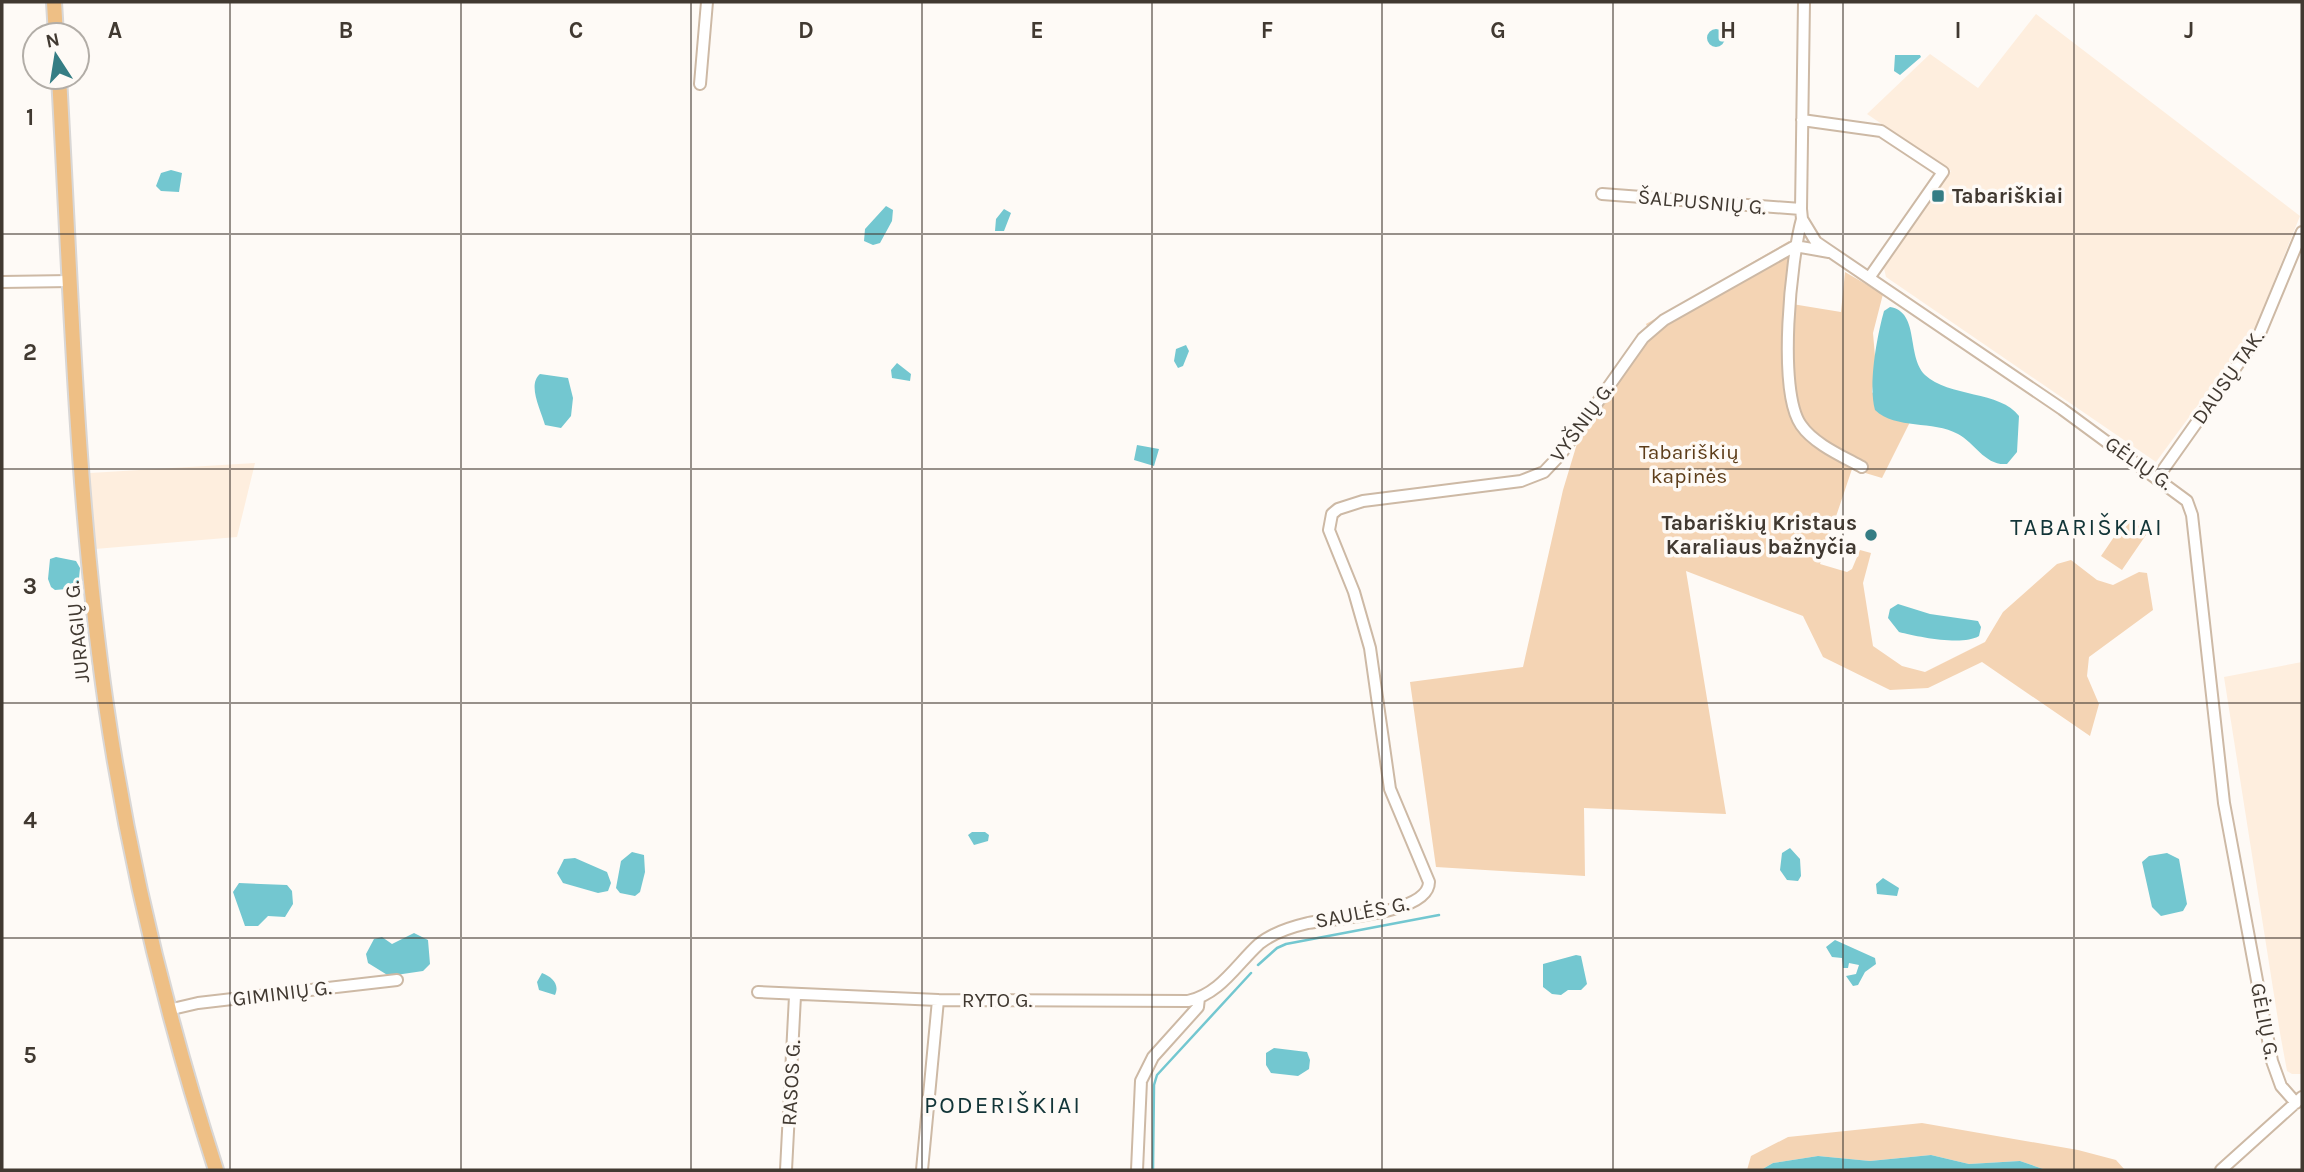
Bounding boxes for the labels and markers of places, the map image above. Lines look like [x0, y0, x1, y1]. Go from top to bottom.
place label: Tabariškiai [1952, 184, 2063, 208]
marker: Tabariškiai [1930, 188, 1946, 204]
place label: Tabariškių Kristaus Karaliaus bažnyčia [1662, 511, 1857, 559]
marker: Tabariškių Kristaus Karaliaus bažnyčia [1863, 527, 1879, 543]

